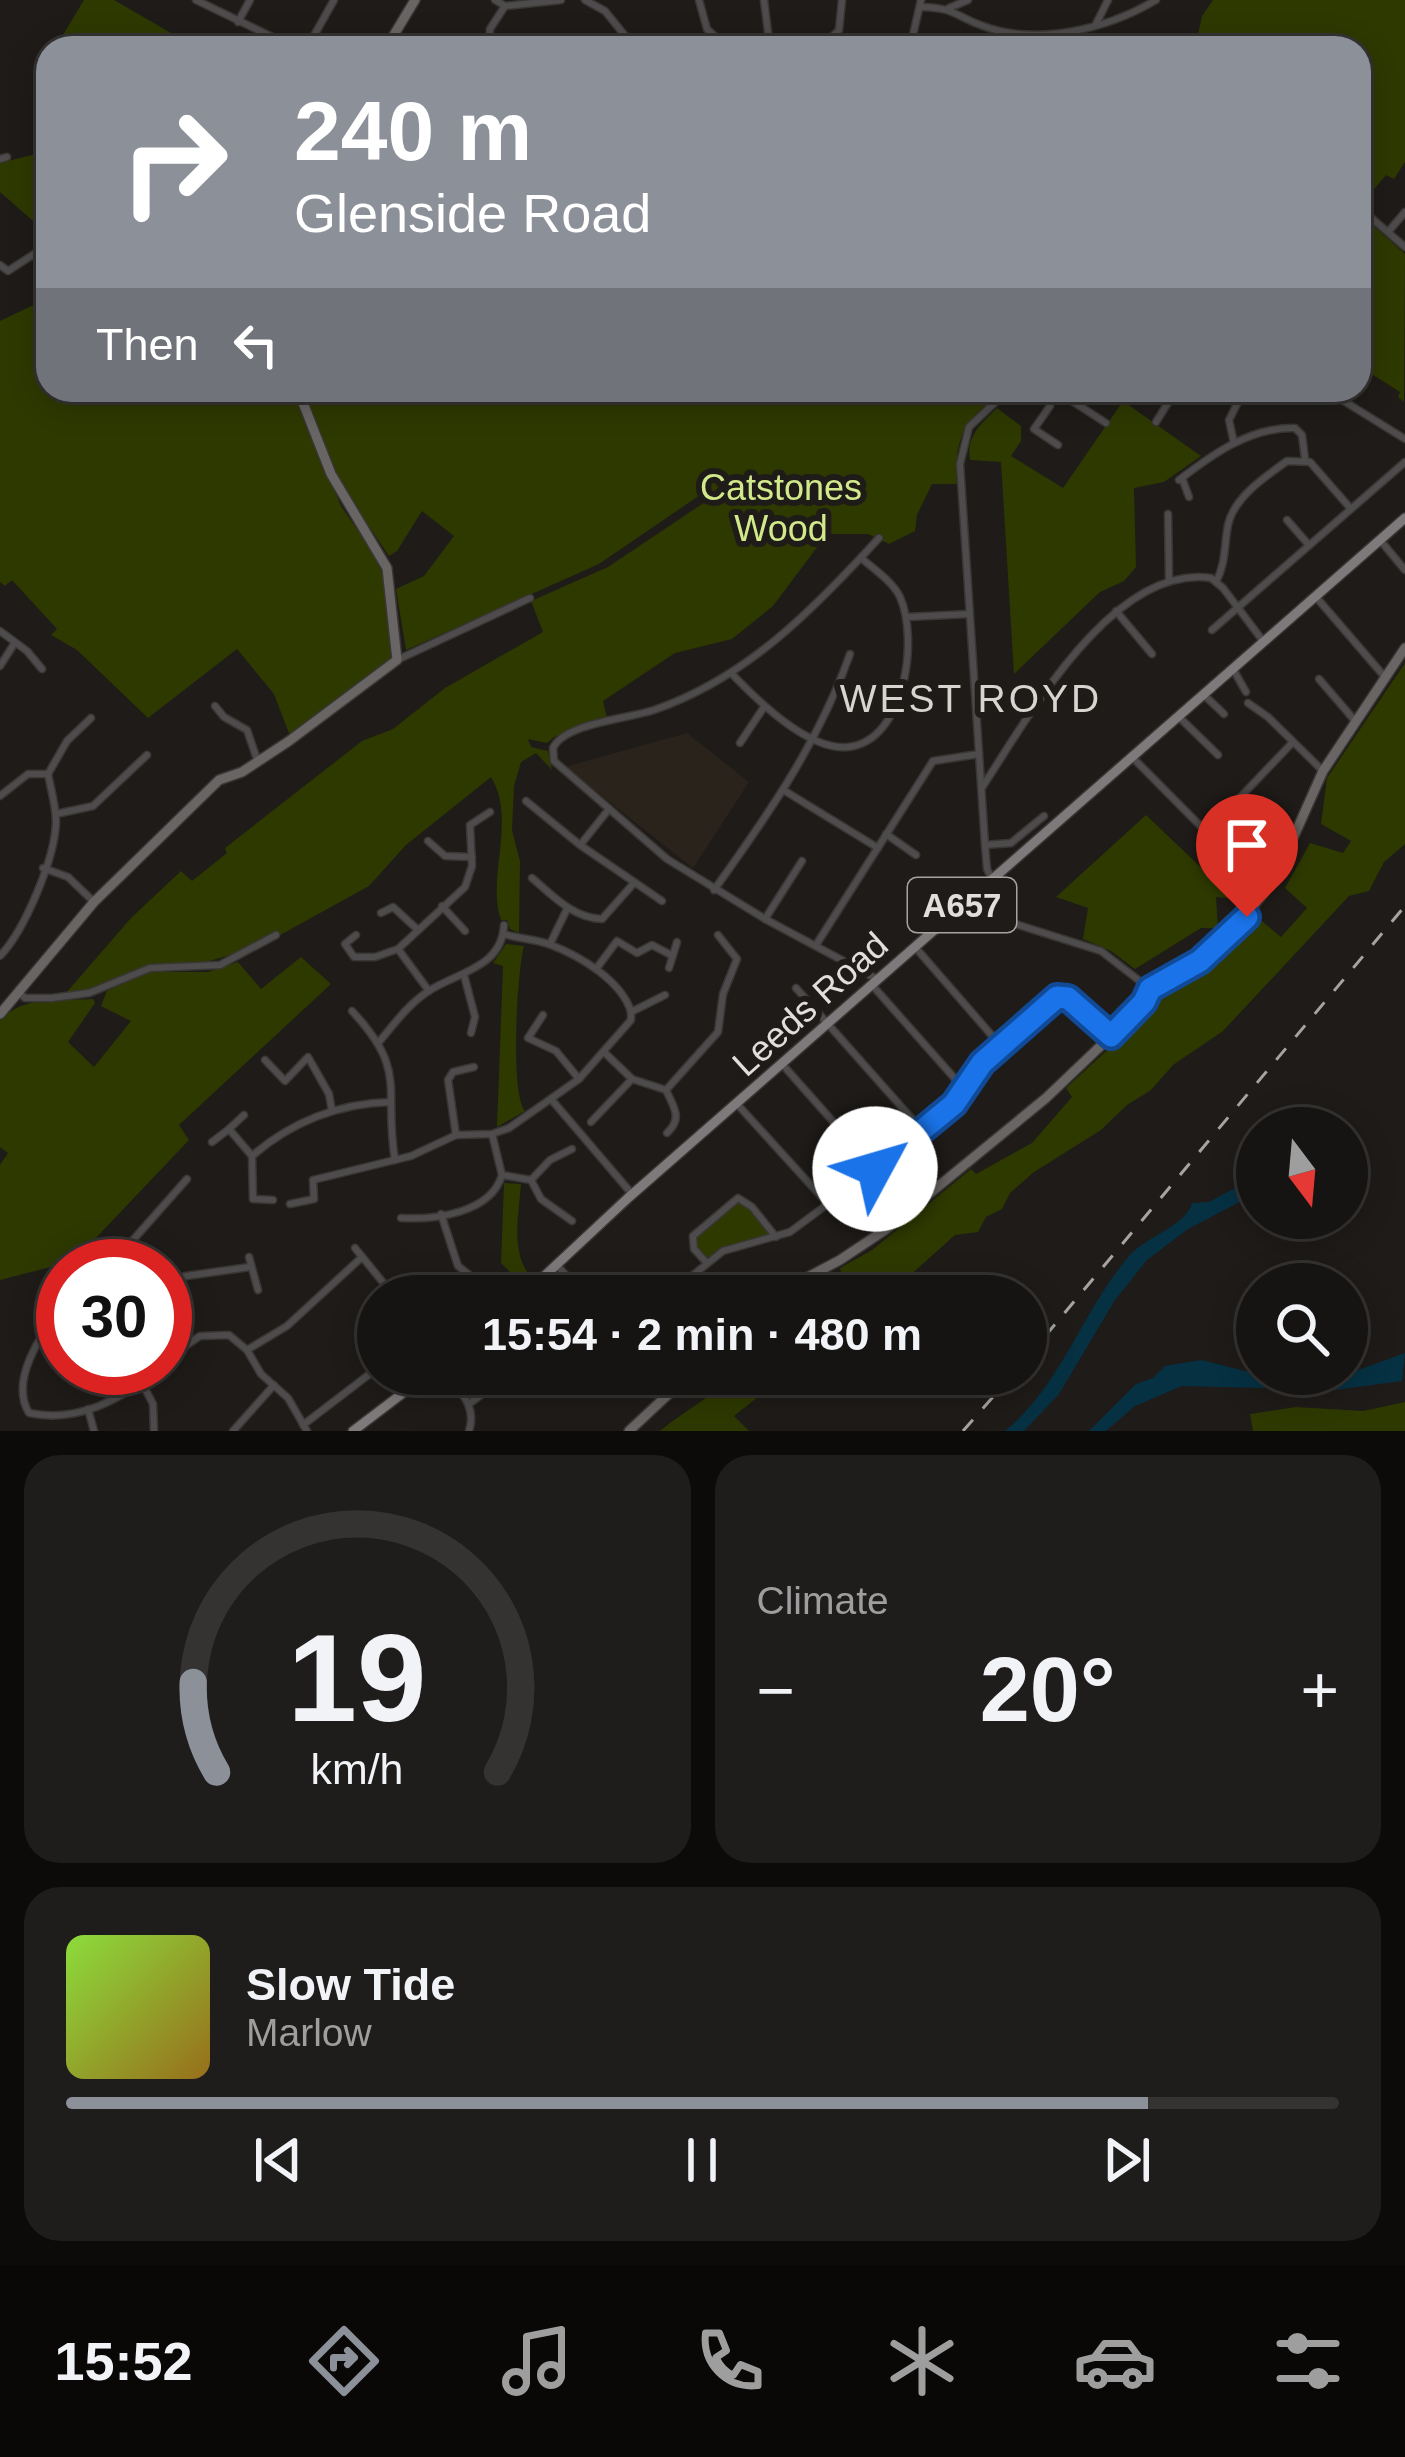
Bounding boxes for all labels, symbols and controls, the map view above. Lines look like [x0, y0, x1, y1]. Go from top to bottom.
icon: right [96, 84, 252, 240]
text: 240 m [294, 84, 532, 178]
text: Glenside Road [294, 183, 651, 243]
icon: left [223, 312, 289, 378]
text: Then [96, 319, 199, 370]
park label: Catstones Wood [700, 467, 862, 549]
district label: WEST ROYD [840, 677, 1102, 720]
pin [1196, 794, 1298, 917]
icon: arrive [1214, 812, 1280, 878]
road number: A657 [908, 878, 1016, 932]
street label: Leeds Road [724, 924, 896, 1084]
position arrow [812, 1106, 938, 1232]
north arrow [1236, 1107, 1368, 1239]
map controls [1236, 1107, 1368, 1395]
speed limit sign: 30 [36, 1239, 192, 1395]
button: search [1236, 1263, 1368, 1395]
text: 15:54 · 2 min · 480 m [482, 1309, 922, 1360]
text: Climate [757, 1579, 889, 1622]
text: 19 [288, 1608, 427, 1747]
text: 20° [980, 1640, 1116, 1740]
text: − [757, 1653, 795, 1727]
text: + [1300, 1653, 1339, 1727]
text: km/h [311, 1745, 404, 1793]
text: Slow Tide [246, 1959, 455, 2010]
text: Marlow [246, 2011, 372, 2054]
icon: previous [245, 2127, 311, 2193]
icon: pause [669, 2127, 735, 2193]
icon: next [1094, 2127, 1160, 2193]
icon: directions [302, 2319, 386, 2403]
icon: music [495, 2319, 579, 2403]
icon: phone [688, 2319, 772, 2403]
icon: climate [880, 2319, 964, 2403]
icon: car [1073, 2319, 1157, 2403]
icon: filters [1266, 2319, 1350, 2403]
text: 15:52 [54, 2331, 193, 2391]

